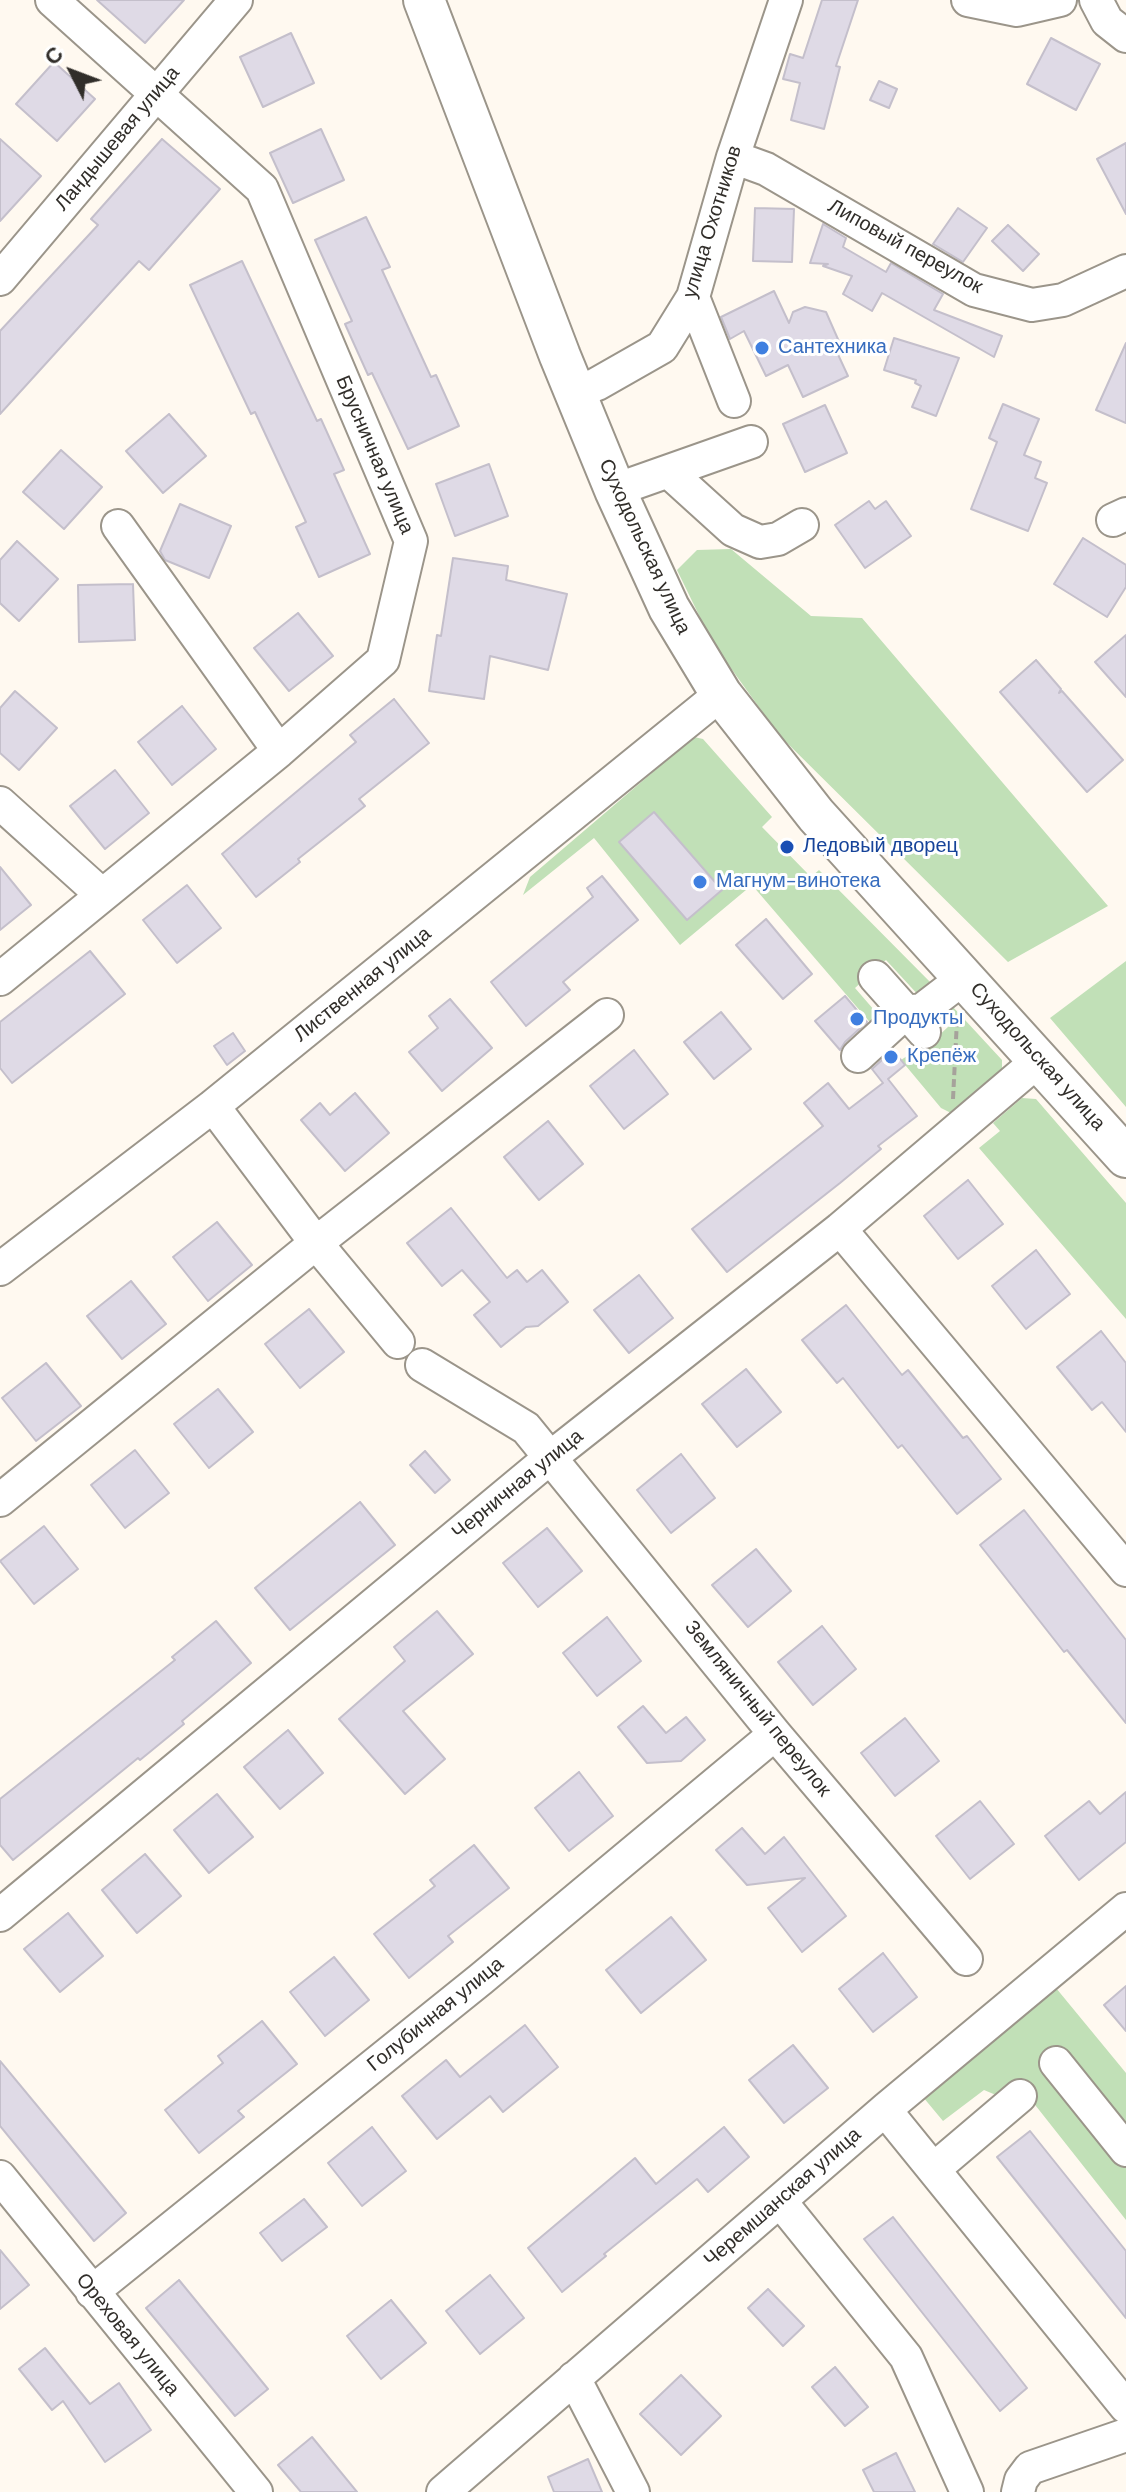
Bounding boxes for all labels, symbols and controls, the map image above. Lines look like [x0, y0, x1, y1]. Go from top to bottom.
north arrow [32, 32, 112, 112]
text: С [38, 40, 70, 71]
street label: Ландышевая улица [51, 62, 185, 216]
street label: улица Охотников [678, 143, 748, 301]
street label: Липовый переулок [824, 195, 986, 299]
place label: Сантехника [778, 336, 887, 360]
marker: Сантехника [753, 339, 771, 357]
street label: Брусничная улица [330, 372, 418, 538]
street label: Суходольская улица [593, 455, 695, 639]
place label: Ледовый дворец [803, 835, 958, 859]
marker: Ледовый дворец [778, 838, 796, 856]
place label: Магнум-винотека [716, 870, 881, 894]
marker: Магнум-винотека [691, 873, 709, 891]
street label: Лиственная улица [290, 922, 436, 1048]
street label: Суходольская улица [964, 978, 1110, 1136]
place label: Продукты [873, 1007, 963, 1031]
marker: Продукты [848, 1010, 866, 1028]
place label: Крепёж [907, 1045, 976, 1069]
marker: Крепёж [882, 1048, 900, 1066]
street label: Черничная улица [448, 1425, 588, 1545]
street label: Земляничный переулок [679, 1616, 835, 1802]
street label: Голубичная улица [363, 1953, 509, 2077]
street label: Черемшанская улица [700, 2123, 866, 2273]
street label: Ореховая улица [70, 2269, 184, 2401]

